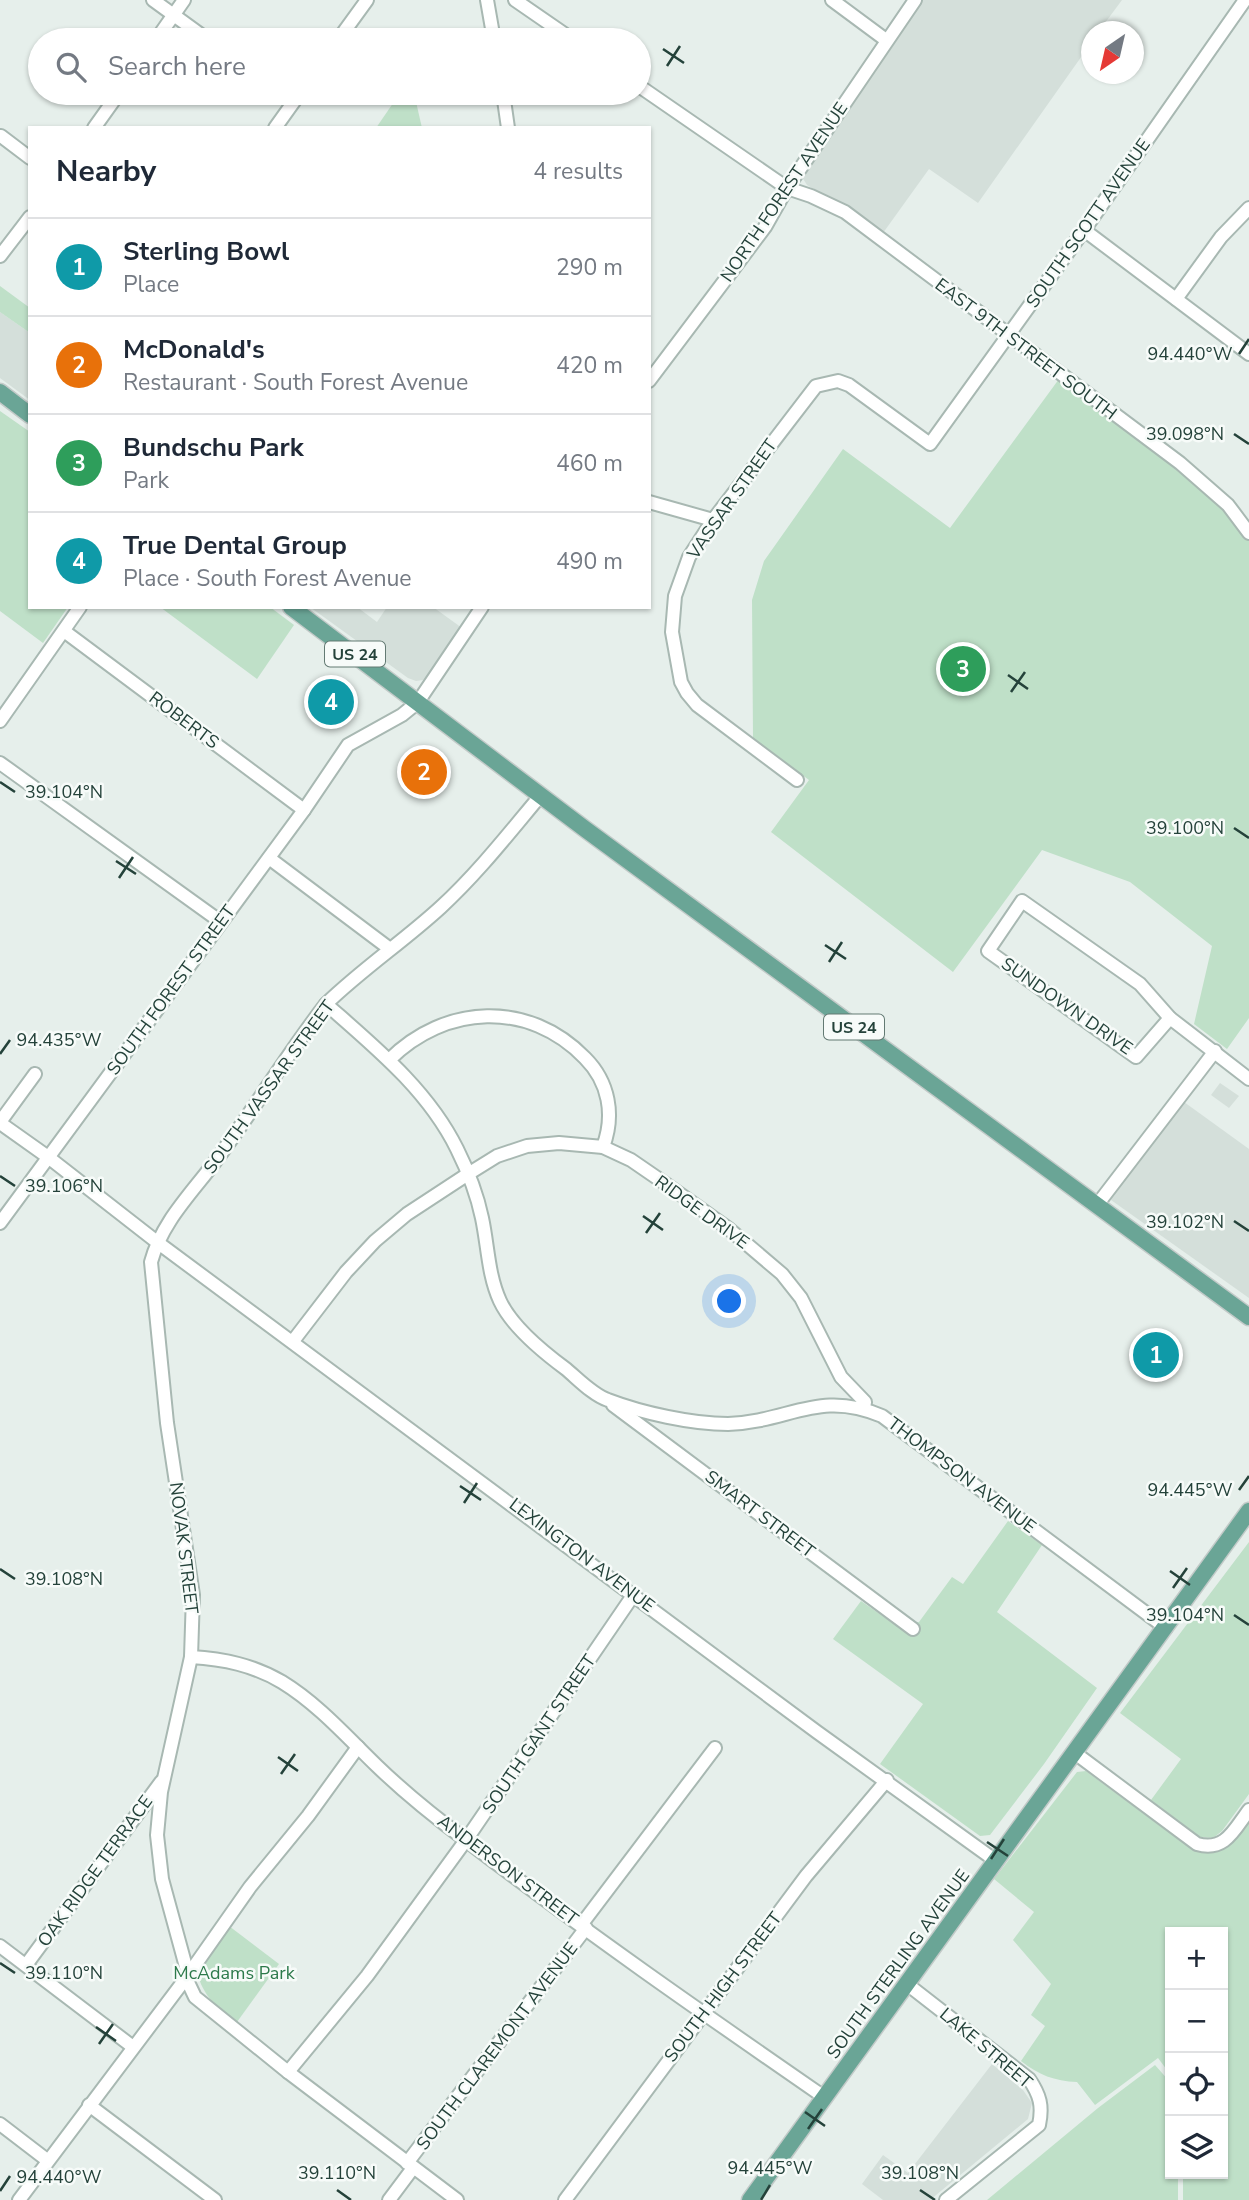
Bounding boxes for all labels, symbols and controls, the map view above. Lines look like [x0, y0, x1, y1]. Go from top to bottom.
north arrow [1081, 21, 1144, 84]
search box [28, 28, 651, 105]
icon: search [52, 48, 90, 86]
text: Search here [108, 49, 246, 84]
street label: NORTH FOREST AVENUE [715, 97, 853, 287]
street label: SOUTH SCOTT AVENUE [1020, 134, 1156, 312]
text: Nearby [56, 151, 156, 192]
text: 4 results [533, 156, 623, 187]
text: Sterling Bowl [123, 234, 289, 269]
text: 1 [72, 252, 86, 283]
text: 290 m [556, 252, 623, 283]
text: Place [123, 269, 179, 300]
street label: EAST 9TH STREET SOUTH [930, 273, 1122, 425]
text: McDonald's [123, 332, 265, 367]
text: 94.440°W [1148, 342, 1233, 366]
text: 2 [72, 350, 86, 381]
text: 420 m [556, 350, 623, 381]
text: Restaurant · South Forest Avenue [123, 367, 468, 398]
text: 39.098°N [1146, 422, 1224, 446]
text: Bundschu Park [123, 430, 304, 465]
street label: VASSAR STREET [681, 434, 783, 565]
text: 3 [72, 448, 86, 479]
text: 460 m [556, 448, 623, 479]
text: Park [123, 465, 169, 496]
text: True Dental Group [123, 528, 347, 563]
text: 4 [72, 546, 86, 577]
text: 490 m [556, 546, 623, 577]
text: Place · South Forest Avenue [123, 563, 412, 594]
road number: US 24 [325, 642, 385, 666]
pin: 3 [940, 643, 986, 695]
pin: 4 [308, 676, 354, 728]
street label: ROBERTS [144, 686, 224, 754]
pin: 2 [401, 746, 447, 798]
text: 39.104°N [25, 780, 103, 804]
text: 39.100°N [1146, 816, 1224, 840]
street label: SOUTH FOREST STREET [101, 900, 241, 1080]
street label: SUNDOWN DRIVE [997, 952, 1137, 1060]
street label: SOUTH VASSAR STREET [198, 995, 340, 1178]
road number: US 24 [824, 1015, 884, 1040]
text: 94.435°W [17, 1028, 102, 1052]
street label: RIDGE DRIVE [650, 1170, 754, 1254]
text: 39.106°N [25, 1174, 103, 1198]
text: 39.102°N [1146, 1210, 1224, 1234]
your location [712, 1284, 746, 1318]
pin: 1 [1133, 1329, 1179, 1381]
street label: THOMPSON AVENUE [883, 1411, 1041, 1539]
street label: SMART STREET [700, 1465, 820, 1563]
text: 94.445°W [1148, 1478, 1233, 1502]
street label: NOVAK STREET [164, 1481, 204, 1615]
street label: LEXINGTON AVENUE [504, 1492, 660, 1618]
text: 39.108°N [25, 1567, 103, 1591]
text: 39.104°N [1146, 1603, 1224, 1627]
street label: SOUTH GANT STREET [477, 1649, 601, 1818]
street label: OAK RIDGE TERRACE [32, 1791, 158, 1951]
street label: ANDERSON STREET [433, 1809, 583, 1931]
street label: SOUTH STERLING AVENUE [821, 1864, 975, 2064]
street label: SOUTH HIGH STREET [659, 1907, 787, 2067]
map controls [1165, 1927, 1228, 2179]
button: + [1165, 1927, 1228, 1990]
street label: SOUTH CLAREMONT AVENUE [411, 1937, 583, 2155]
text: 39.110°N [25, 1961, 103, 1985]
park label: McAdams Park [173, 1961, 296, 1985]
button: − [1165, 1990, 1228, 2053]
street label: LAKE STREET [935, 2002, 1038, 2094]
button: locate [1165, 2053, 1228, 2116]
button: layers [1165, 2116, 1228, 2179]
text: 94.445°W [728, 2156, 813, 2180]
text: 39.110°N [298, 2161, 376, 2185]
text: 39.108°N [881, 2161, 959, 2185]
text: 94.440°W [17, 2165, 102, 2189]

